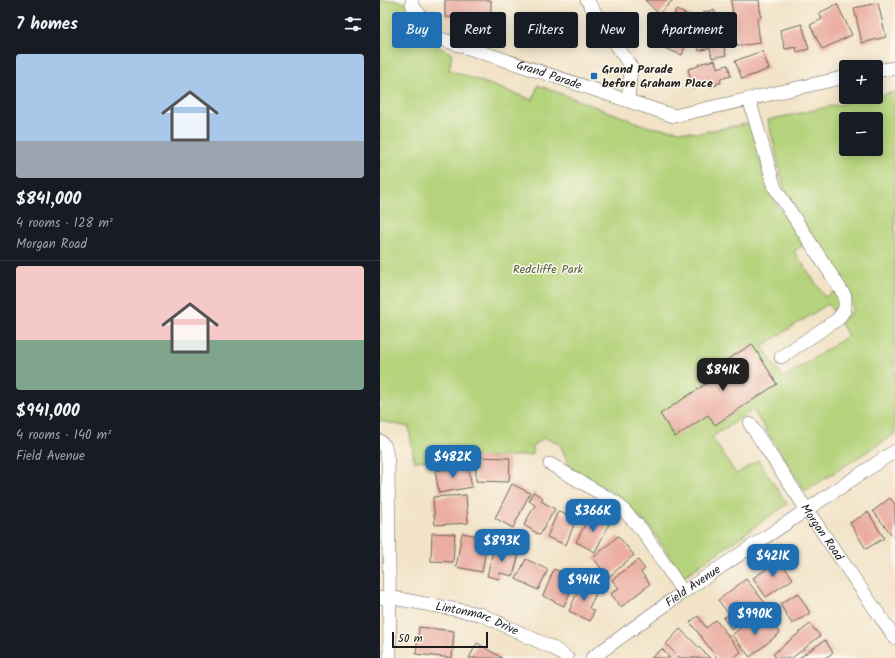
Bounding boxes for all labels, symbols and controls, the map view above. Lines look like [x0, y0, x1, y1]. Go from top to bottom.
text: 7 homes [16, 11, 78, 38]
chip: Buy [392, 12, 442, 48]
chip: Rent [450, 12, 506, 48]
chip: Filters [514, 12, 578, 48]
chip: New [586, 12, 639, 48]
chip: Apartment [647, 12, 737, 48]
icon: filters [342, 13, 364, 35]
street label: Grand Parade [514, 55, 585, 94]
place label: Grand Parade before Graham Place [602, 60, 713, 93]
map controls [839, 60, 883, 156]
button: + [839, 60, 883, 104]
marker: Grand Parade before Graham Place [589, 71, 599, 81]
icon: home [154, 80, 226, 152]
button: − [839, 112, 883, 156]
text: $841,000 [16, 186, 81, 213]
text: 4 rooms · 128 m² [16, 213, 113, 234]
text: Morgan Road [16, 234, 87, 255]
park label: Redcliffe Park [513, 260, 584, 279]
icon: home [154, 292, 226, 364]
pin: $841K [695, 358, 751, 392]
text: $841K [706, 360, 740, 381]
text: $941,000 [16, 398, 80, 425]
text: 4 rooms · 140 m² [16, 425, 111, 446]
pin: $482K [425, 445, 481, 479]
text: Field Avenue [16, 446, 85, 467]
text: $482K [434, 447, 472, 468]
pin: $366K [565, 499, 621, 533]
street label: Morgan Road [796, 500, 849, 565]
text: $366K [575, 501, 611, 522]
pin: $893K [474, 529, 530, 563]
text: $893K [484, 531, 520, 552]
pin: $421K [745, 544, 801, 578]
text: $421K [756, 546, 790, 567]
street label: Field Avenue [661, 560, 725, 612]
pin: $941K [556, 568, 612, 602]
text: $941K [567, 570, 601, 591]
street label: Lintonmarc Drive [434, 596, 522, 641]
pin: $990K [727, 602, 783, 636]
text: $990K [737, 604, 773, 625]
scale bar [392, 630, 488, 649]
text: 50 m [398, 630, 423, 648]

